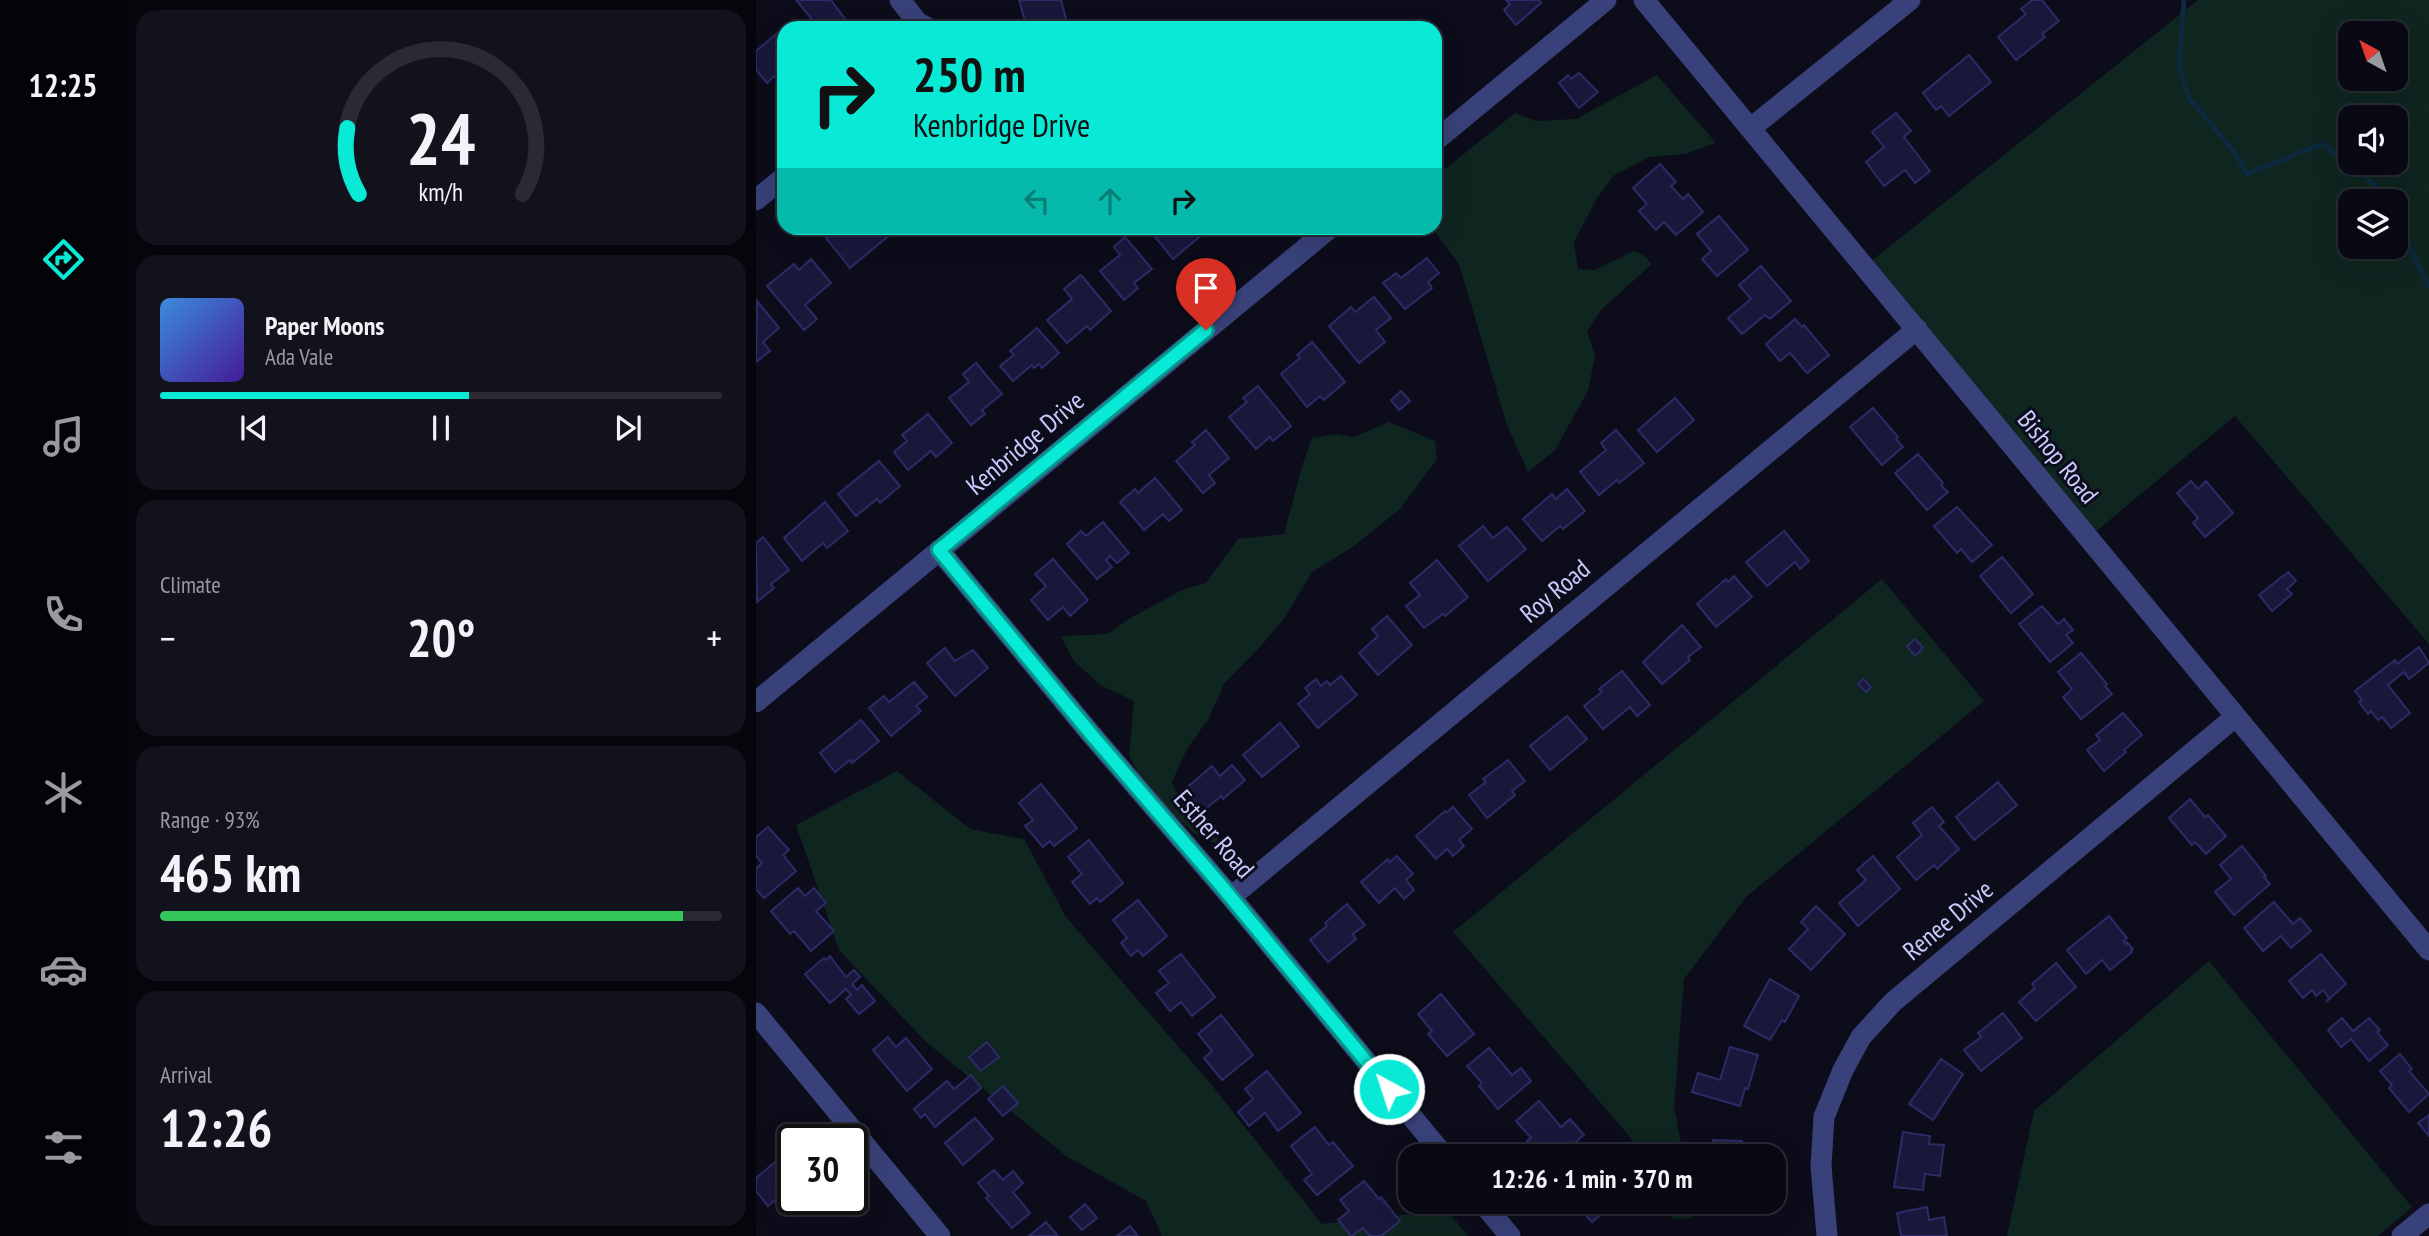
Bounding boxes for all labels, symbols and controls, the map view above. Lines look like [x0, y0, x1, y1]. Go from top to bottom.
north arrow [2338, 21, 2408, 91]
map controls [2338, 21, 2408, 259]
text: 250 m [913, 42, 1026, 106]
icon: right [798, 49, 889, 140]
text: 12:25 [28, 64, 98, 106]
text: 24 [406, 90, 476, 184]
text: Kenbridge Drive [913, 104, 1090, 146]
button: sound [2338, 105, 2408, 175]
text: km/h [419, 175, 463, 207]
icon: left [1018, 182, 1056, 220]
icon: ahead [1091, 182, 1129, 220]
icon: right [1164, 182, 1202, 220]
button: layers [2338, 189, 2408, 259]
icon: directions [39, 235, 88, 284]
pin [1176, 258, 1236, 330]
icon: arrive [1187, 269, 1225, 307]
text: Paper Moons [265, 309, 384, 342]
text: Ada Vale [265, 342, 333, 371]
street label: Kenbridge Drive [959, 384, 1090, 502]
street label: Bishop Road [2011, 403, 2106, 510]
icon: previous [235, 409, 273, 447]
icon: pause [422, 409, 460, 447]
icon: next [609, 409, 647, 447]
icon: music [39, 412, 88, 461]
street label: Roy Road [1513, 552, 1596, 629]
text: Climate [160, 570, 221, 599]
icon: phone [39, 590, 88, 639]
text: 20° [407, 604, 475, 671]
text: − [160, 613, 176, 662]
text: + [706, 613, 722, 662]
icon: climate [39, 768, 88, 817]
street label: Esther Road [1167, 783, 1262, 885]
text: Range · 93% [160, 805, 260, 834]
text: 465 km [160, 839, 301, 906]
street label: Renee Drive [1896, 872, 2000, 967]
icon: car [39, 945, 88, 994]
position arrow [1352, 1052, 1426, 1126]
text: Arrival [160, 1060, 212, 1089]
text: 12:26 [160, 1094, 272, 1161]
icon: filters [39, 1123, 88, 1172]
speed limit sign: 30 [777, 1124, 868, 1215]
text: 12:26 · 1 min · 370 m [1492, 1162, 1692, 1195]

